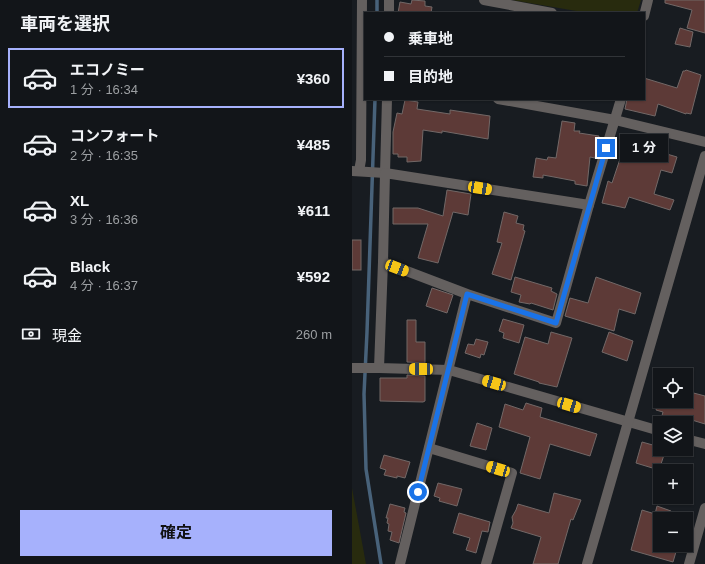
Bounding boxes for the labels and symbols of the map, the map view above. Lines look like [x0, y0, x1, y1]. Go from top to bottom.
callout: 1 分 [620, 134, 668, 162]
route end [597, 139, 615, 157]
car [467, 180, 493, 196]
car [384, 258, 410, 278]
car [409, 363, 433, 375]
car [481, 374, 507, 392]
car [556, 396, 582, 414]
car [485, 460, 511, 478]
route start [409, 483, 427, 501]

